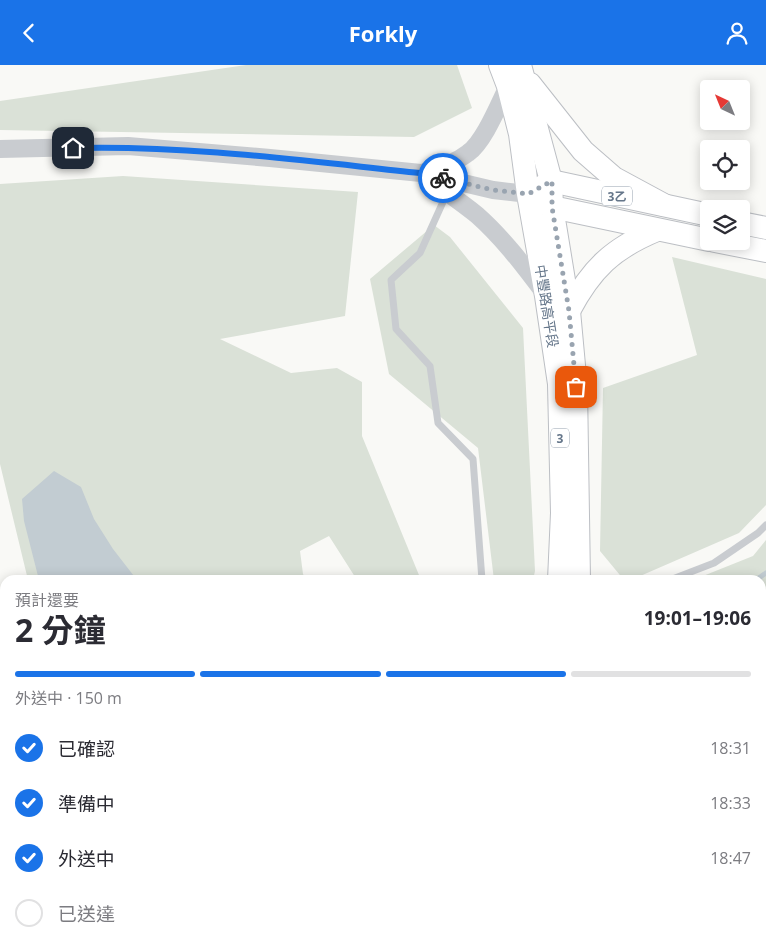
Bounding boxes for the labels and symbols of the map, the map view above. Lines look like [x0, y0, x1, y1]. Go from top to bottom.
north arrow [700, 80, 750, 130]
pin [52, 127, 94, 169]
courier [418, 153, 468, 203]
road number: 3乙 [602, 187, 632, 205]
street label: 中豐路高平段 [531, 263, 563, 349]
pin [555, 366, 597, 408]
road number: 3 [551, 428, 569, 447]

